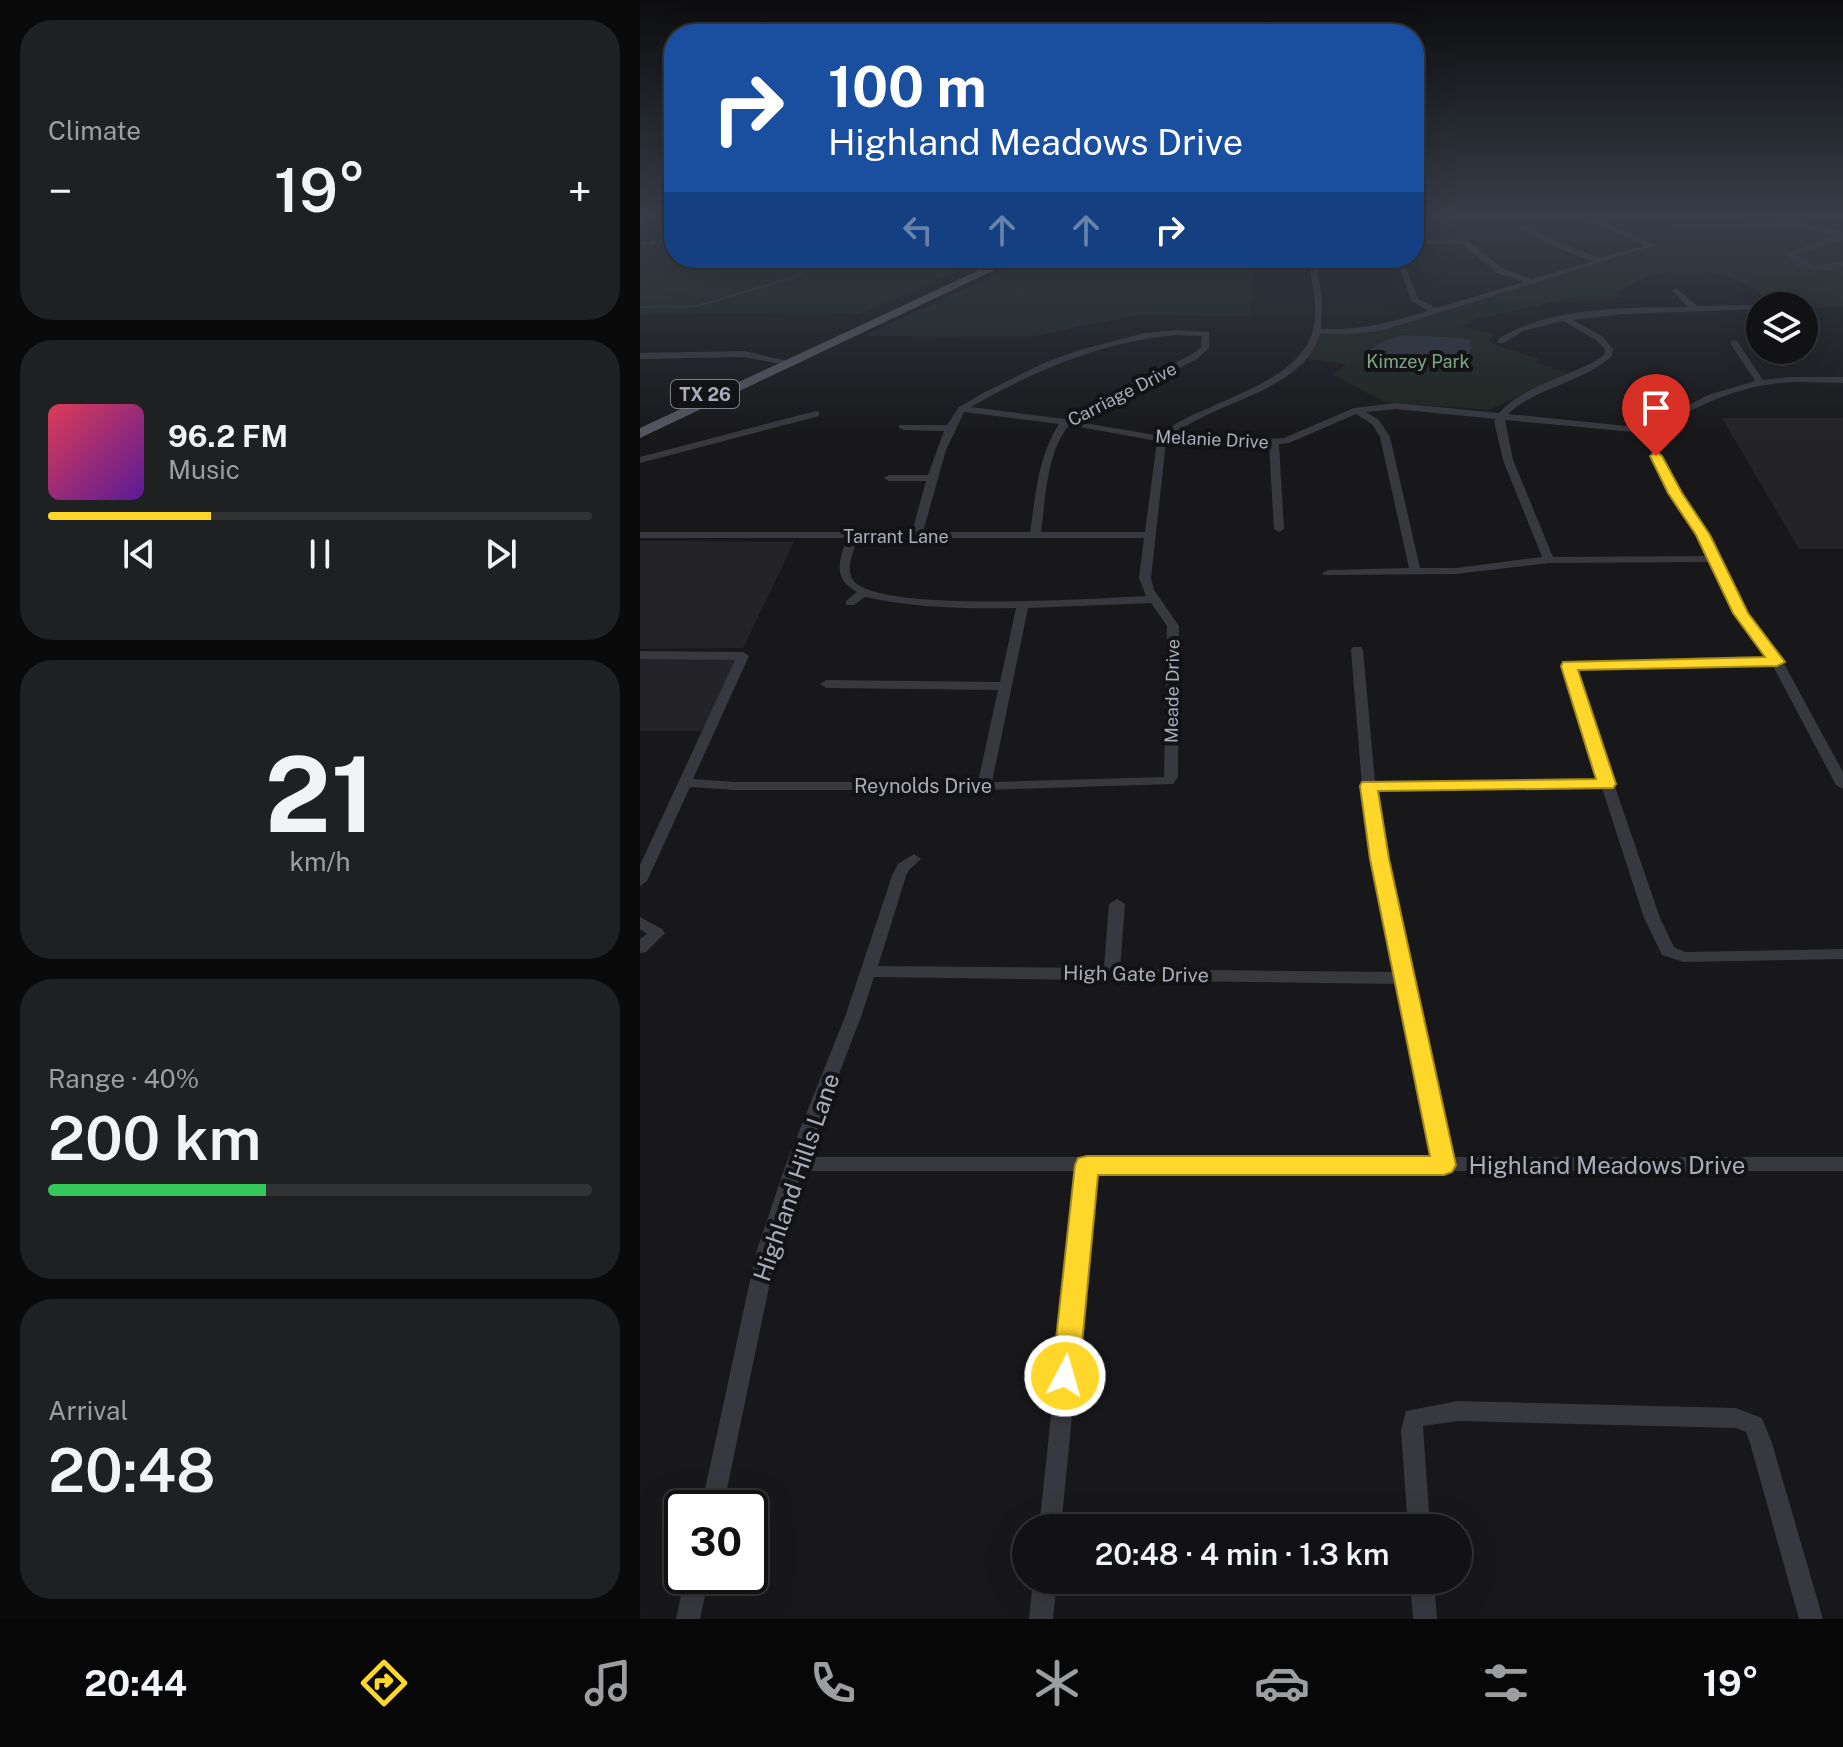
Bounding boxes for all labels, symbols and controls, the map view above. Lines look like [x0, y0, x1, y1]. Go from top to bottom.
text: 100 m [828, 54, 987, 120]
icon: right [696, 56, 800, 160]
text: Climate [48, 115, 141, 146]
text: Highland Meadows Drive [828, 121, 1243, 163]
text: 19° [274, 155, 366, 226]
text: − [48, 165, 72, 217]
text: + [568, 165, 592, 217]
icon: left [896, 208, 940, 252]
icon: ahead [980, 208, 1024, 252]
icon: ahead [1064, 208, 1108, 252]
icon: right [1148, 208, 1192, 252]
map controls [1746, 292, 1818, 364]
button: layers [1746, 292, 1818, 364]
park label: Kimzey Park [1366, 351, 1470, 372]
street label: Carriage Drive [1064, 358, 1180, 430]
pin [1622, 374, 1690, 456]
road number: TX 26 [671, 380, 739, 408]
icon: arrive [1634, 386, 1678, 430]
text: 96.2 FM [168, 418, 288, 454]
street label: Melanie Drive [1155, 426, 1269, 452]
text: Music [168, 454, 240, 485]
street label: Tarrant Lane [843, 526, 949, 547]
icon: previous [117, 532, 161, 576]
icon: pause [298, 532, 342, 576]
icon: next [479, 532, 523, 576]
street label: Meade Drive [1161, 639, 1183, 743]
text: 21 [265, 733, 375, 855]
street label: Reynolds Drive [854, 774, 992, 798]
text: km/h [289, 846, 351, 877]
street label: High Gate Drive [1063, 961, 1209, 987]
text: Range · 40% [48, 1063, 199, 1094]
street label: Highland Hills Lane [747, 1069, 845, 1285]
text: 200 km [48, 1103, 262, 1174]
street label: Highland Meadows Drive [1469, 1151, 1745, 1179]
position arrow [1023, 1334, 1107, 1418]
text: Arrival [48, 1395, 128, 1426]
text: 20:48 [48, 1435, 216, 1506]
speed limit sign: 30 [664, 1490, 768, 1594]
text: 20:48 · 4 min · 1.3 km [1095, 1536, 1389, 1572]
icon: directions [356, 1655, 412, 1711]
icon: music [580, 1655, 636, 1711]
icon: phone [805, 1655, 861, 1711]
icon: climate [1029, 1655, 1085, 1711]
icon: car [1254, 1655, 1310, 1711]
icon: filters [1478, 1655, 1534, 1711]
text: 20:44 [84, 1662, 187, 1704]
text: 19° [1703, 1662, 1759, 1704]

